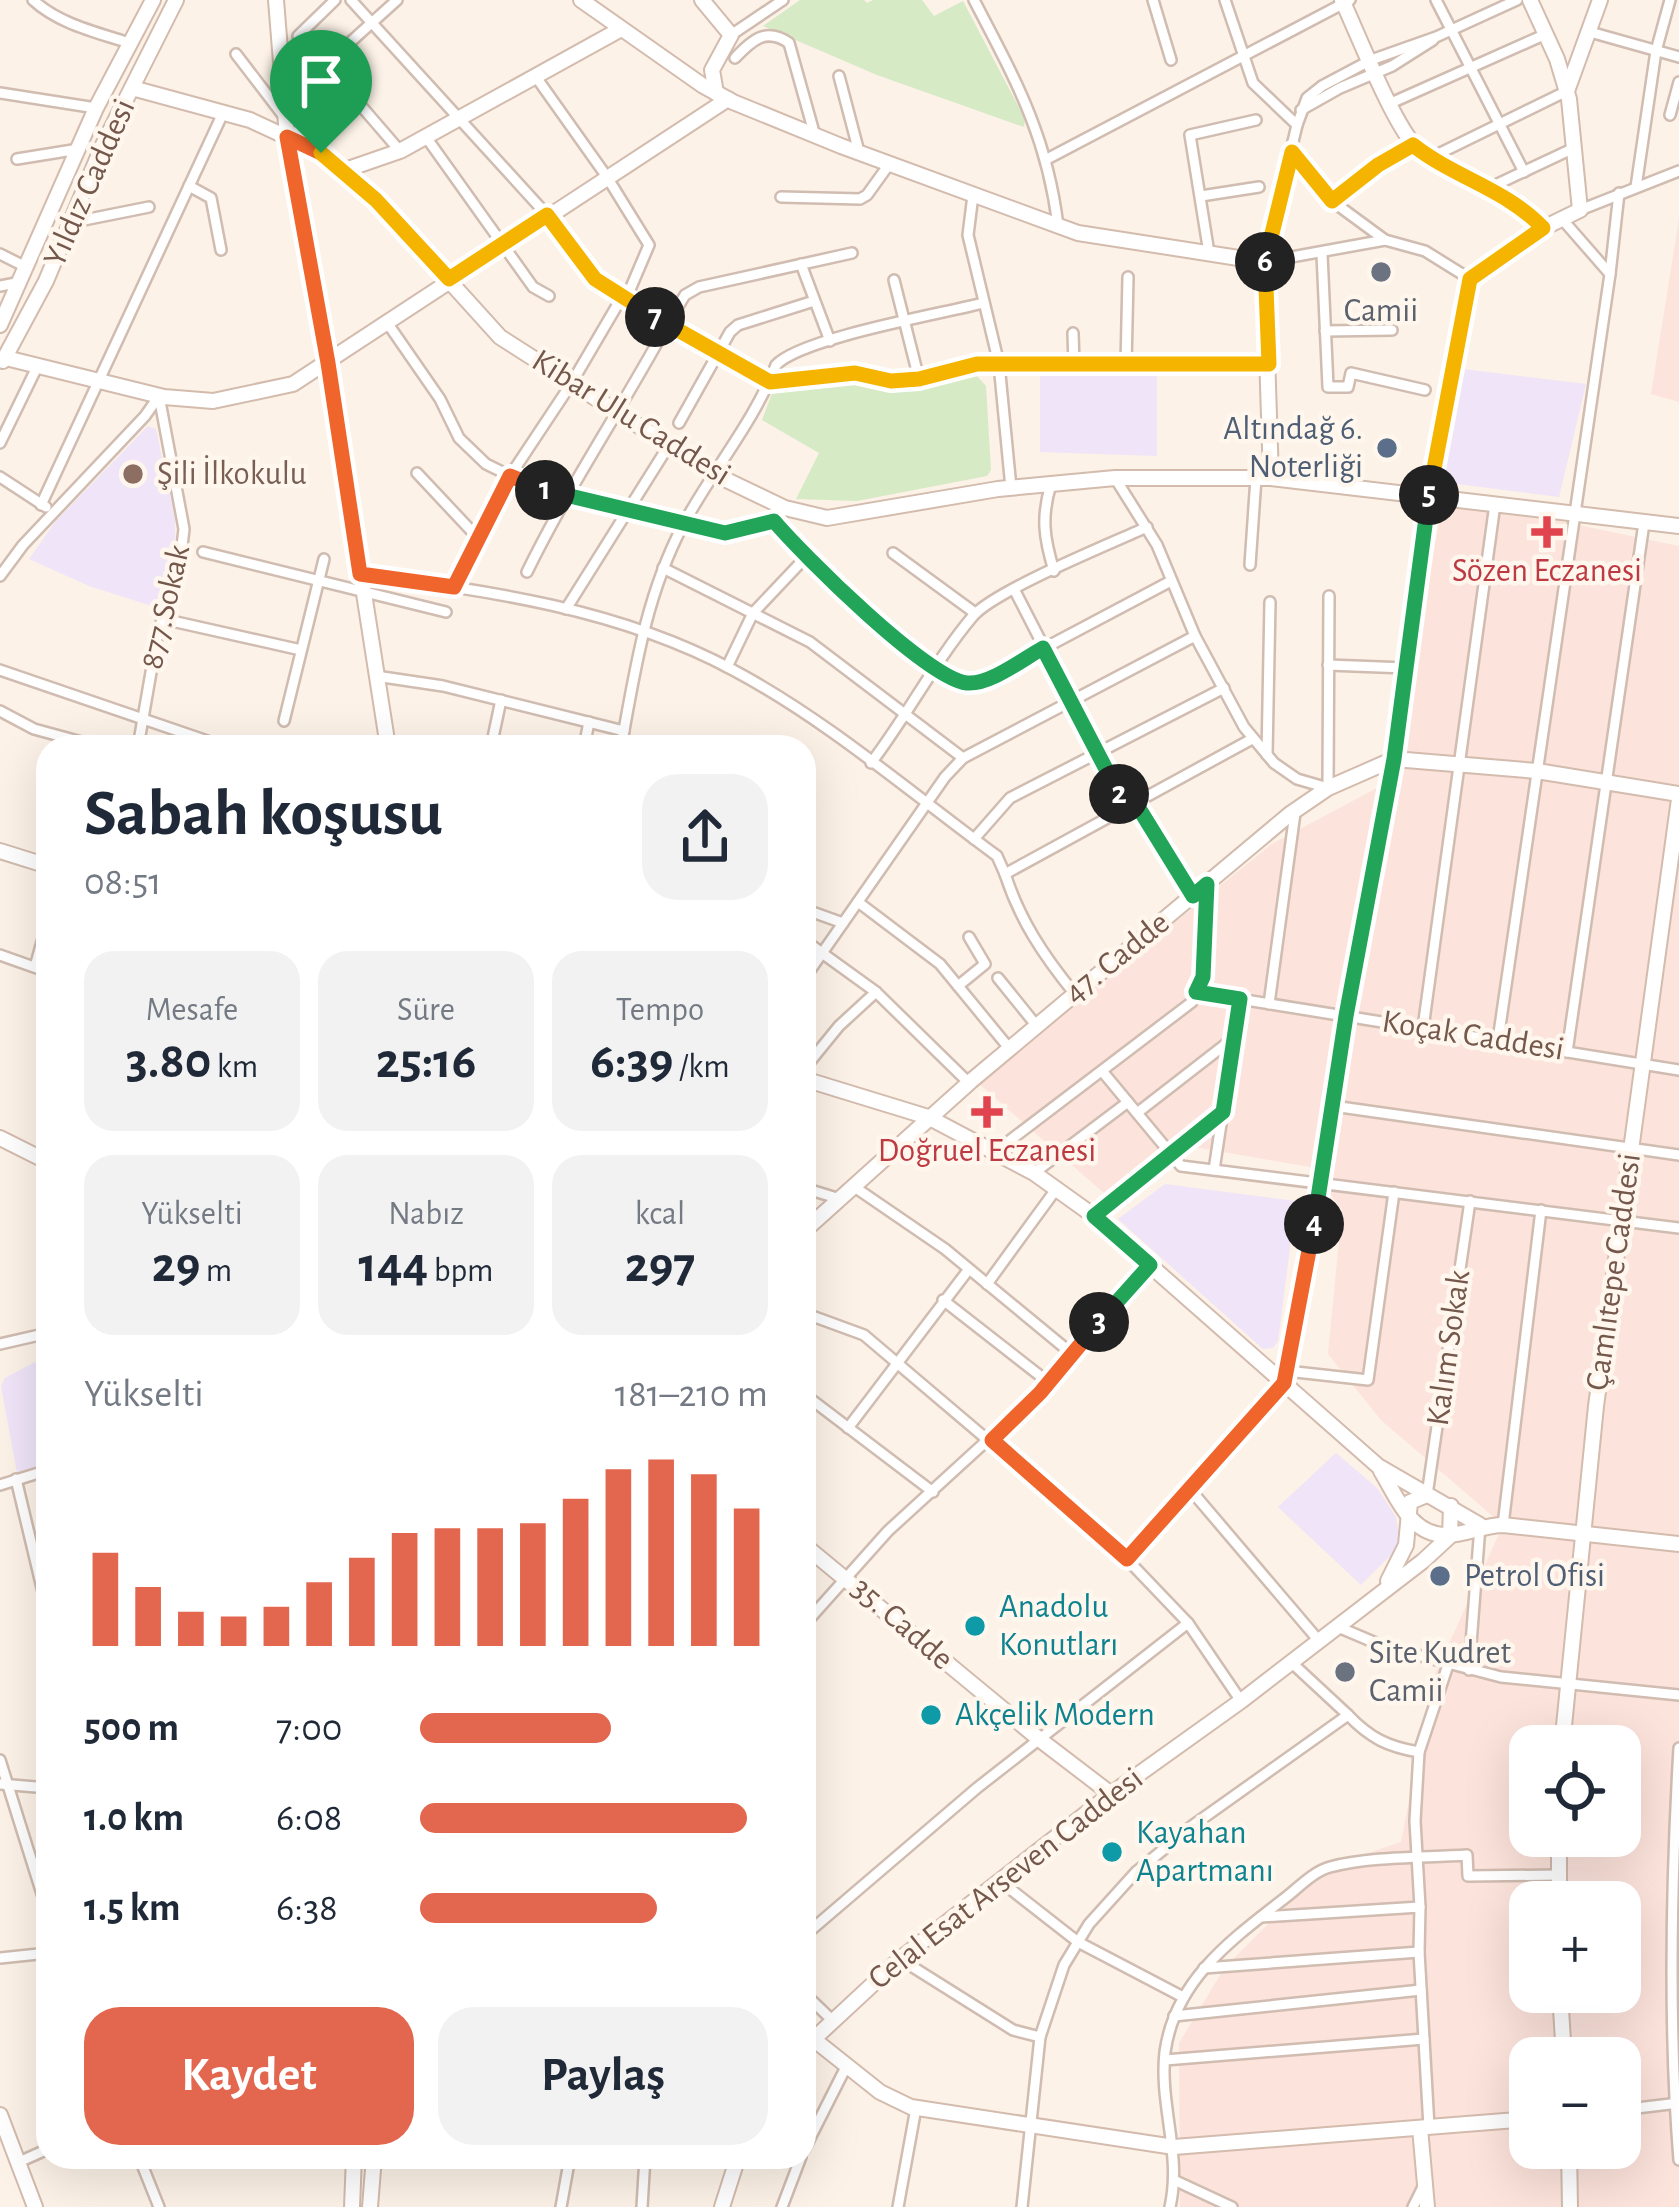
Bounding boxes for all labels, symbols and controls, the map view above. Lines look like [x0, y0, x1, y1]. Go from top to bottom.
pin [270, 30, 372, 153]
icon: arrive [288, 48, 354, 114]
street label: Yıldız Caddesi [38, 94, 142, 272]
pin: 6 [1235, 232, 1295, 292]
text: 6 [1257, 245, 1273, 278]
marker: Camii [1368, 259, 1394, 285]
pin: 7 [625, 287, 685, 347]
place label: Camii [1344, 295, 1418, 328]
text: 7 [648, 300, 662, 333]
street label: Kibar Ulu Caddesi [526, 344, 736, 492]
place label: Altındağ 6. Noterliği [1223, 413, 1363, 484]
marker: Altındağ 6. Noterliği [1374, 435, 1400, 461]
place label: Şili İlkokulu [157, 455, 307, 491]
pin: 1 [515, 460, 575, 520]
marker: Şili İlkokulu [120, 461, 146, 487]
pin: 5 [1399, 465, 1459, 525]
text: 1 [539, 473, 551, 506]
text: 5 [1422, 478, 1436, 511]
marker: Sözen Eczanesi [1534, 519, 1560, 545]
street label: 877.Sokak [136, 542, 196, 672]
place label: Sözen Eczanesi [1452, 555, 1642, 588]
pin: 2 [1089, 764, 1149, 824]
button: share [642, 774, 768, 900]
text: 2 [1111, 777, 1127, 810]
text: Sabah koşusu [84, 781, 443, 847]
text: 08:51 [84, 863, 162, 902]
street label: 47. Cadde [1058, 906, 1176, 1010]
text: Mesafe [146, 994, 238, 1027]
text: Süre [397, 994, 455, 1027]
text: Tempo [616, 994, 704, 1027]
street label: Koçak Caddesi [1380, 1005, 1566, 1067]
text: 3.80 [126, 1036, 211, 1087]
text: 25:16 [376, 1036, 476, 1087]
text: 6:39 [590, 1036, 673, 1087]
text: km [211, 1051, 258, 1084]
text: /km [673, 1051, 730, 1084]
marker: Doğruel Eczanesi [974, 1099, 1000, 1125]
place label: Doğruel Eczanesi [878, 1135, 1096, 1168]
street label: Çamlıtepe Caddesi [1581, 1151, 1647, 1393]
pin: 4 [1284, 1194, 1344, 1254]
text: Yükselti [141, 1198, 243, 1231]
text: Nabız [388, 1198, 464, 1231]
text: kcal [635, 1198, 685, 1231]
text: 4 [1306, 1207, 1322, 1240]
text: 29 [152, 1240, 200, 1291]
text: 144 [359, 1240, 428, 1291]
text: 297 [625, 1240, 695, 1291]
text: m [200, 1255, 232, 1288]
text: bpm [428, 1255, 493, 1288]
street label: Kalım Sokak [1422, 1268, 1476, 1428]
pin: 3 [1069, 1292, 1129, 1352]
text: 3 [1092, 1305, 1106, 1338]
text: Yükselti [84, 1375, 204, 1414]
text: 181–210 m [615, 1375, 768, 1414]
place label: Petrol Ofisi [1464, 1560, 1605, 1593]
marker: Petrol Ofisi [1427, 1563, 1453, 1589]
street label: 35. Cadde [845, 1571, 959, 1677]
place label: Anadolu Konutları [999, 1591, 1118, 1662]
marker: Anadolu Konutları [962, 1613, 988, 1639]
place label: Site Kudret Camii [1369, 1637, 1512, 1708]
marker: Site Kudret Camii [1332, 1659, 1358, 1685]
place label: Akçelik Modern [955, 1699, 1155, 1732]
marker: Akçelik Modern [918, 1702, 944, 1728]
text: 500 m [84, 1709, 179, 1748]
text: 7:00 [276, 1709, 342, 1748]
map controls [1509, 1725, 1641, 2169]
button: locate [1509, 1725, 1641, 1857]
street label: Celal Esat Arseven Caddesi [863, 1762, 1149, 1996]
text: 1.0 km [84, 1799, 184, 1838]
text: 6:08 [276, 1799, 342, 1838]
place label: Kayahan Apartmanı [1136, 1817, 1274, 1888]
marker: Kayahan Apartmanı [1099, 1839, 1125, 1865]
button: + [1509, 1881, 1641, 2013]
text: 1.5 km [84, 1889, 181, 1928]
text: 6:38 [276, 1889, 338, 1928]
button: Kaydet [84, 2007, 414, 2145]
button: Paylaş [438, 2007, 768, 2145]
button: − [1509, 2037, 1641, 2169]

